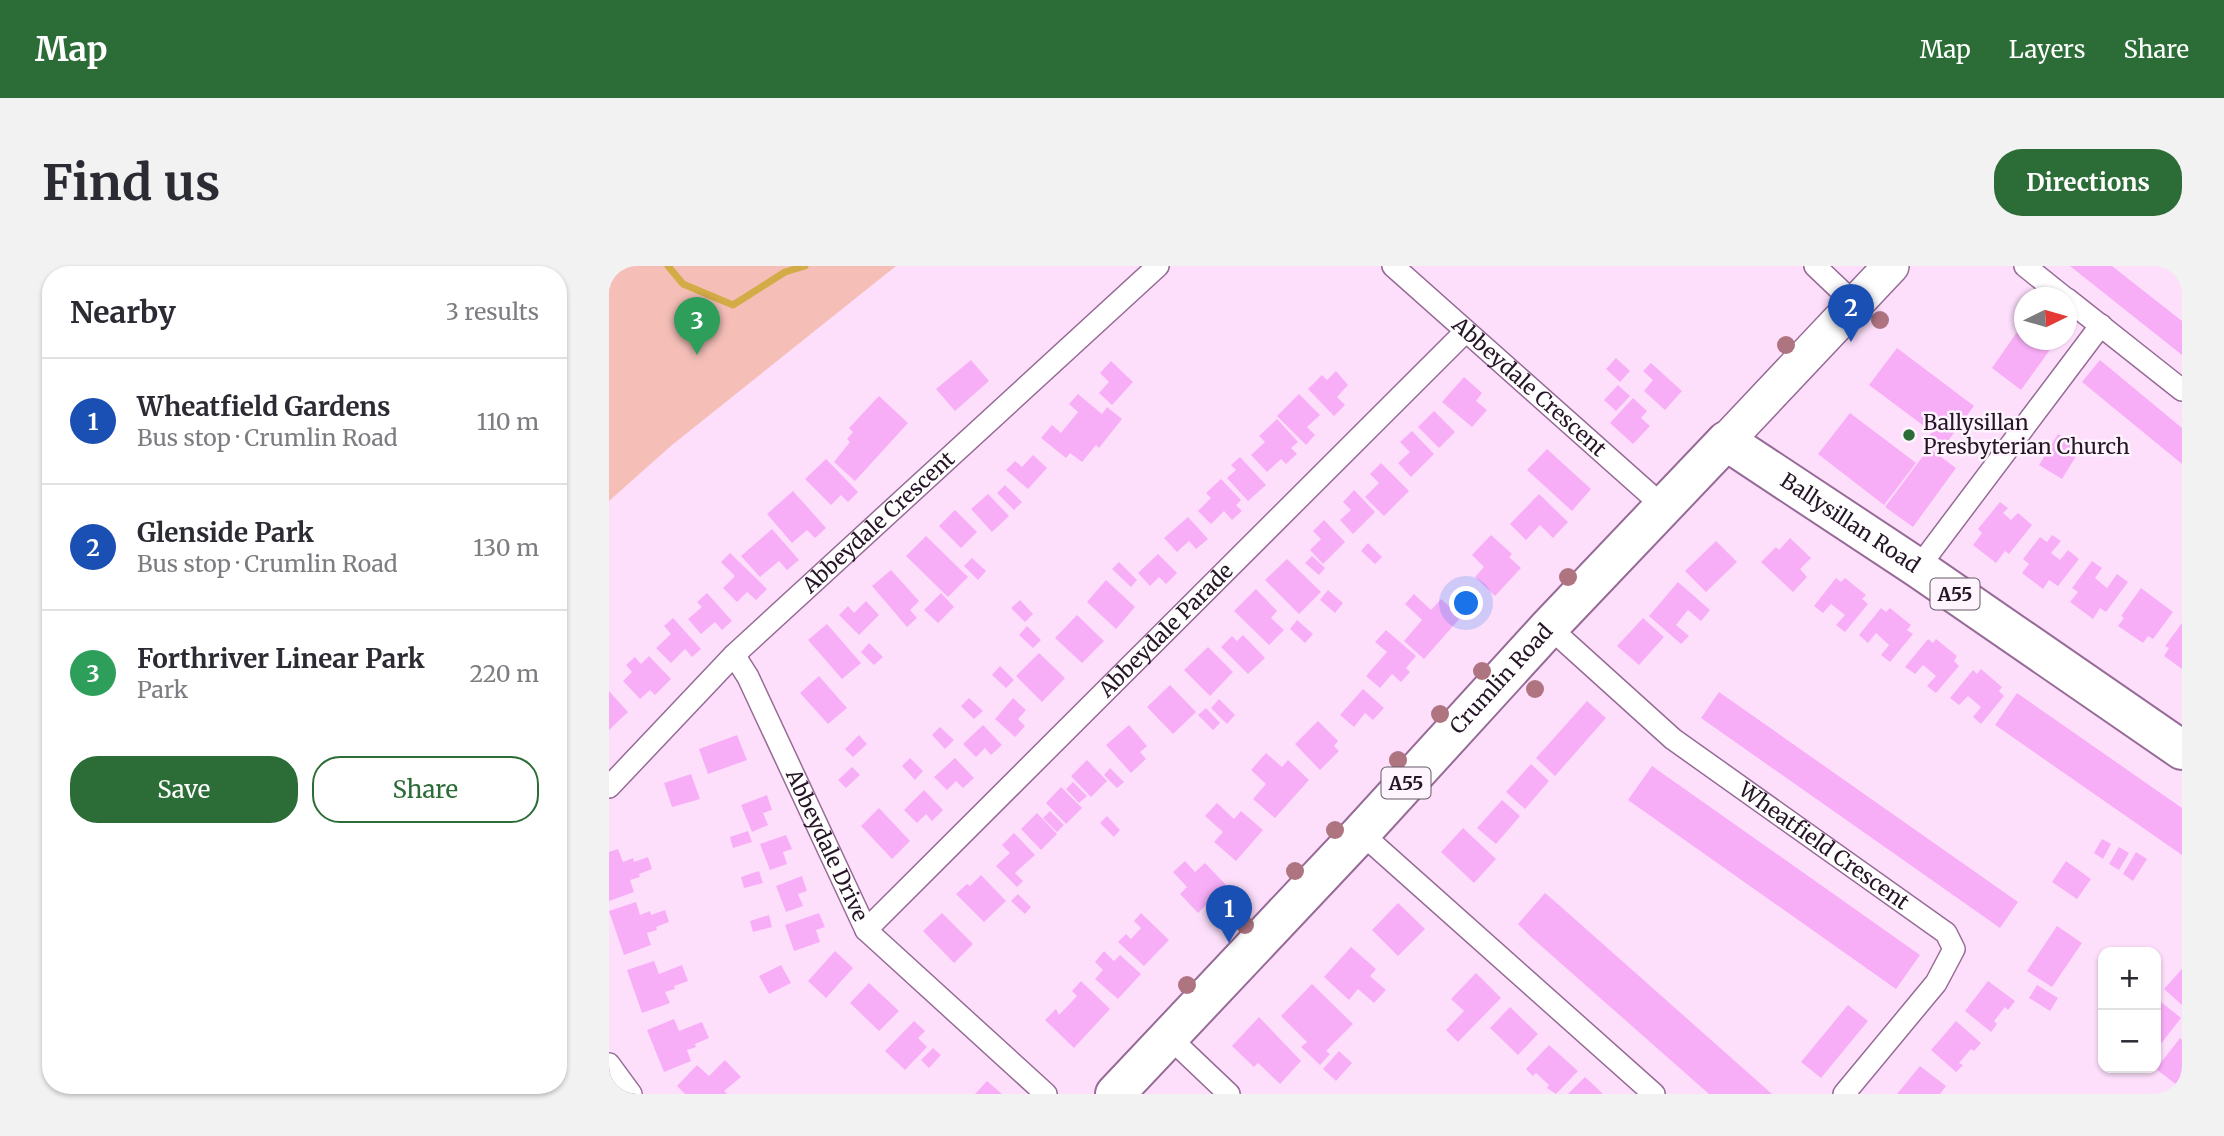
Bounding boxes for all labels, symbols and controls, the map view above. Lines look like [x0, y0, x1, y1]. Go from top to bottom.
text: Map [35, 29, 108, 70]
text: Map [1920, 34, 1971, 65]
text: Layers [2009, 34, 2085, 65]
text: Share [2123, 34, 2189, 65]
button: Directions [1994, 149, 2182, 216]
text: Find us [42, 152, 220, 213]
pin: 2 [1828, 284, 1874, 342]
north arrow [2014, 287, 2077, 350]
text: Nearby [70, 293, 176, 331]
text: 3 results [446, 297, 539, 326]
pin: 3 [674, 297, 720, 355]
street label: Abbeydale Crescent [1446, 310, 1612, 462]
text: Wheatfield Gardens [137, 390, 391, 423]
text: 1 [88, 407, 98, 436]
text: 110 m [477, 407, 539, 436]
place label: Ballysillan Presbyterian Church [1923, 409, 2130, 460]
text: Bus stop · Crumlin Road [137, 423, 398, 452]
marker: Ballysillan Presbyterian Church [1901, 427, 1917, 443]
street label: Abbeydale Crescent [796, 445, 960, 599]
street label: Ballysillan Road [1775, 467, 1926, 579]
text: Glenside Park [137, 516, 314, 549]
text: 2 [86, 533, 100, 562]
text: 130 m [473, 533, 539, 562]
text: Bus stop · Crumlin Road [137, 549, 398, 578]
street label: Abbeydale Parade [1092, 557, 1239, 704]
road number: A55 [1931, 578, 1979, 610]
your location [1449, 586, 1483, 620]
street label: Crumlin Road [1444, 618, 1559, 740]
text: Forthriver Linear Park [137, 642, 425, 675]
text: 3 [86, 659, 100, 688]
text: 220 m [469, 659, 539, 688]
text: Park [137, 675, 188, 704]
button: Save [70, 756, 298, 823]
button: Share [312, 756, 539, 823]
street label: Abbeydale Drive [780, 764, 874, 926]
road number: A55 [1381, 768, 1431, 798]
street label: Wheatfield Crescent [1733, 775, 1915, 915]
pin: 1 [1206, 885, 1252, 943]
map controls [2098, 947, 2161, 1073]
button: + [2098, 947, 2161, 1010]
button: − [2098, 1010, 2161, 1073]

